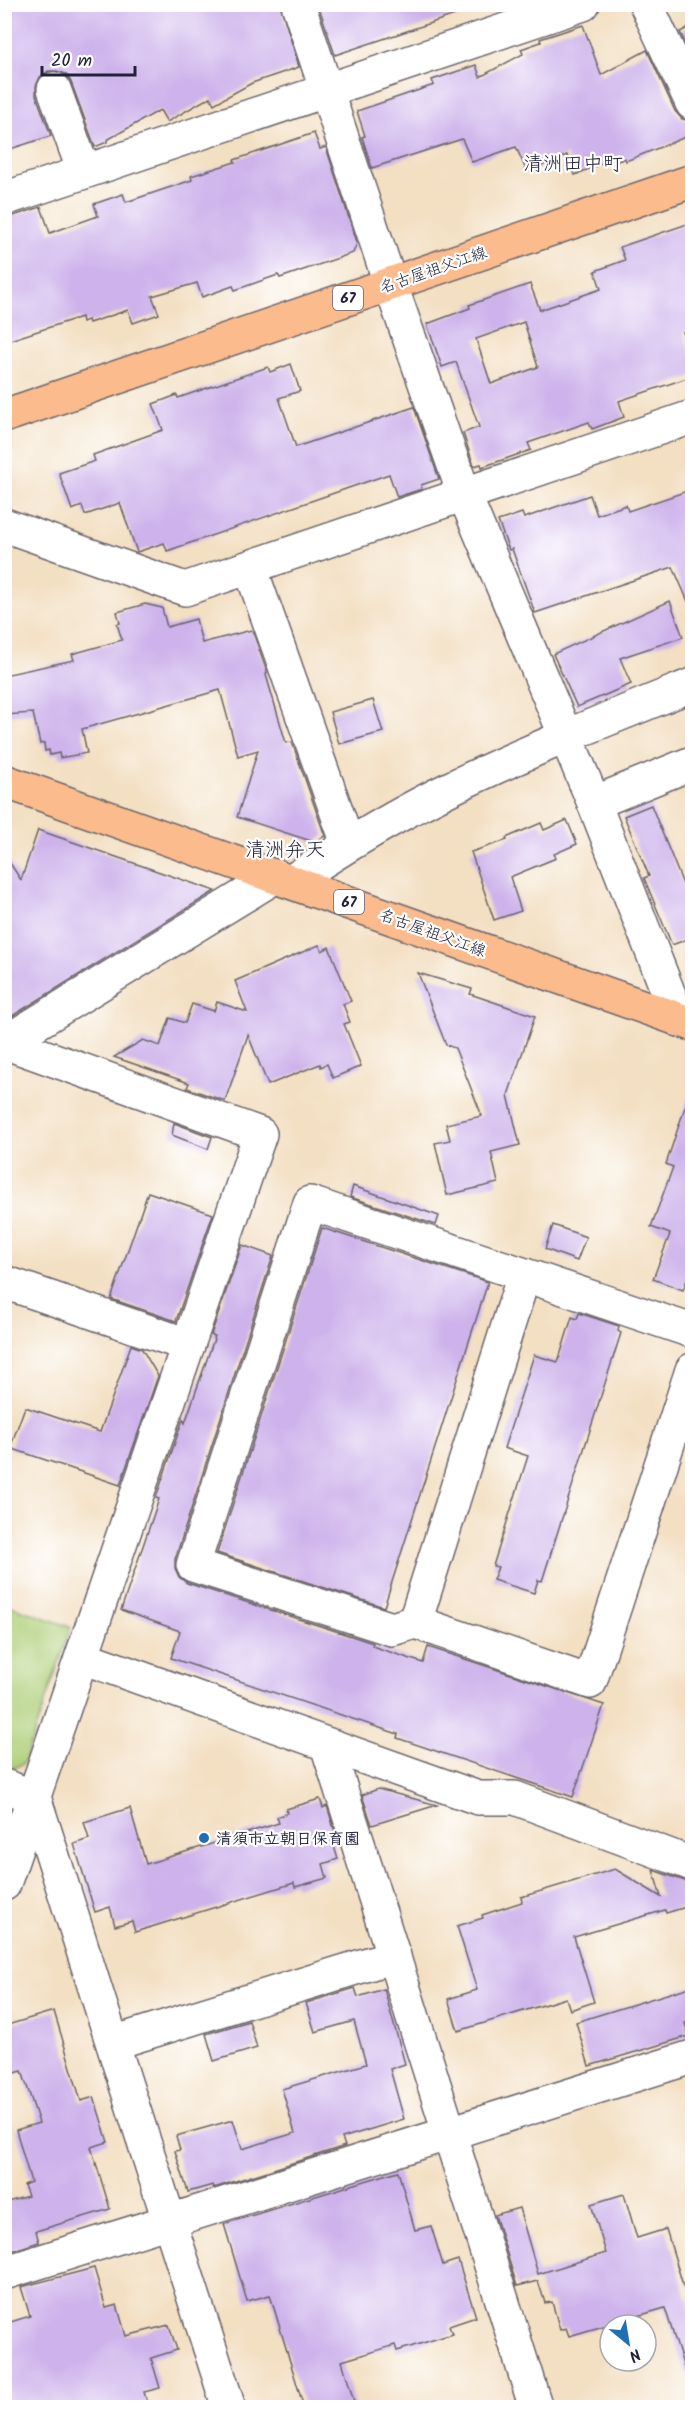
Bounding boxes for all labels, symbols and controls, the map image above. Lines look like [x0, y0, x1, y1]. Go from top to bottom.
scale bar [42, 39, 135, 77]
text: 20 m [51, 47, 92, 76]
district label: 清洲田中町 [523, 149, 623, 181]
street label: 名古屋祖父江線 [376, 240, 491, 300]
road number: 67 [333, 286, 363, 310]
district label: 清洲弁天 [245, 835, 325, 867]
road number: 67 [334, 890, 364, 914]
street label: 名古屋祖父江線 [376, 903, 489, 964]
place label: 清須市立朝日保育園 [216, 1827, 360, 1852]
marker: 清須市立朝日保育園 [197, 1831, 211, 1845]
north arrow [598, 2313, 658, 2373]
text: N [624, 2341, 645, 2368]

